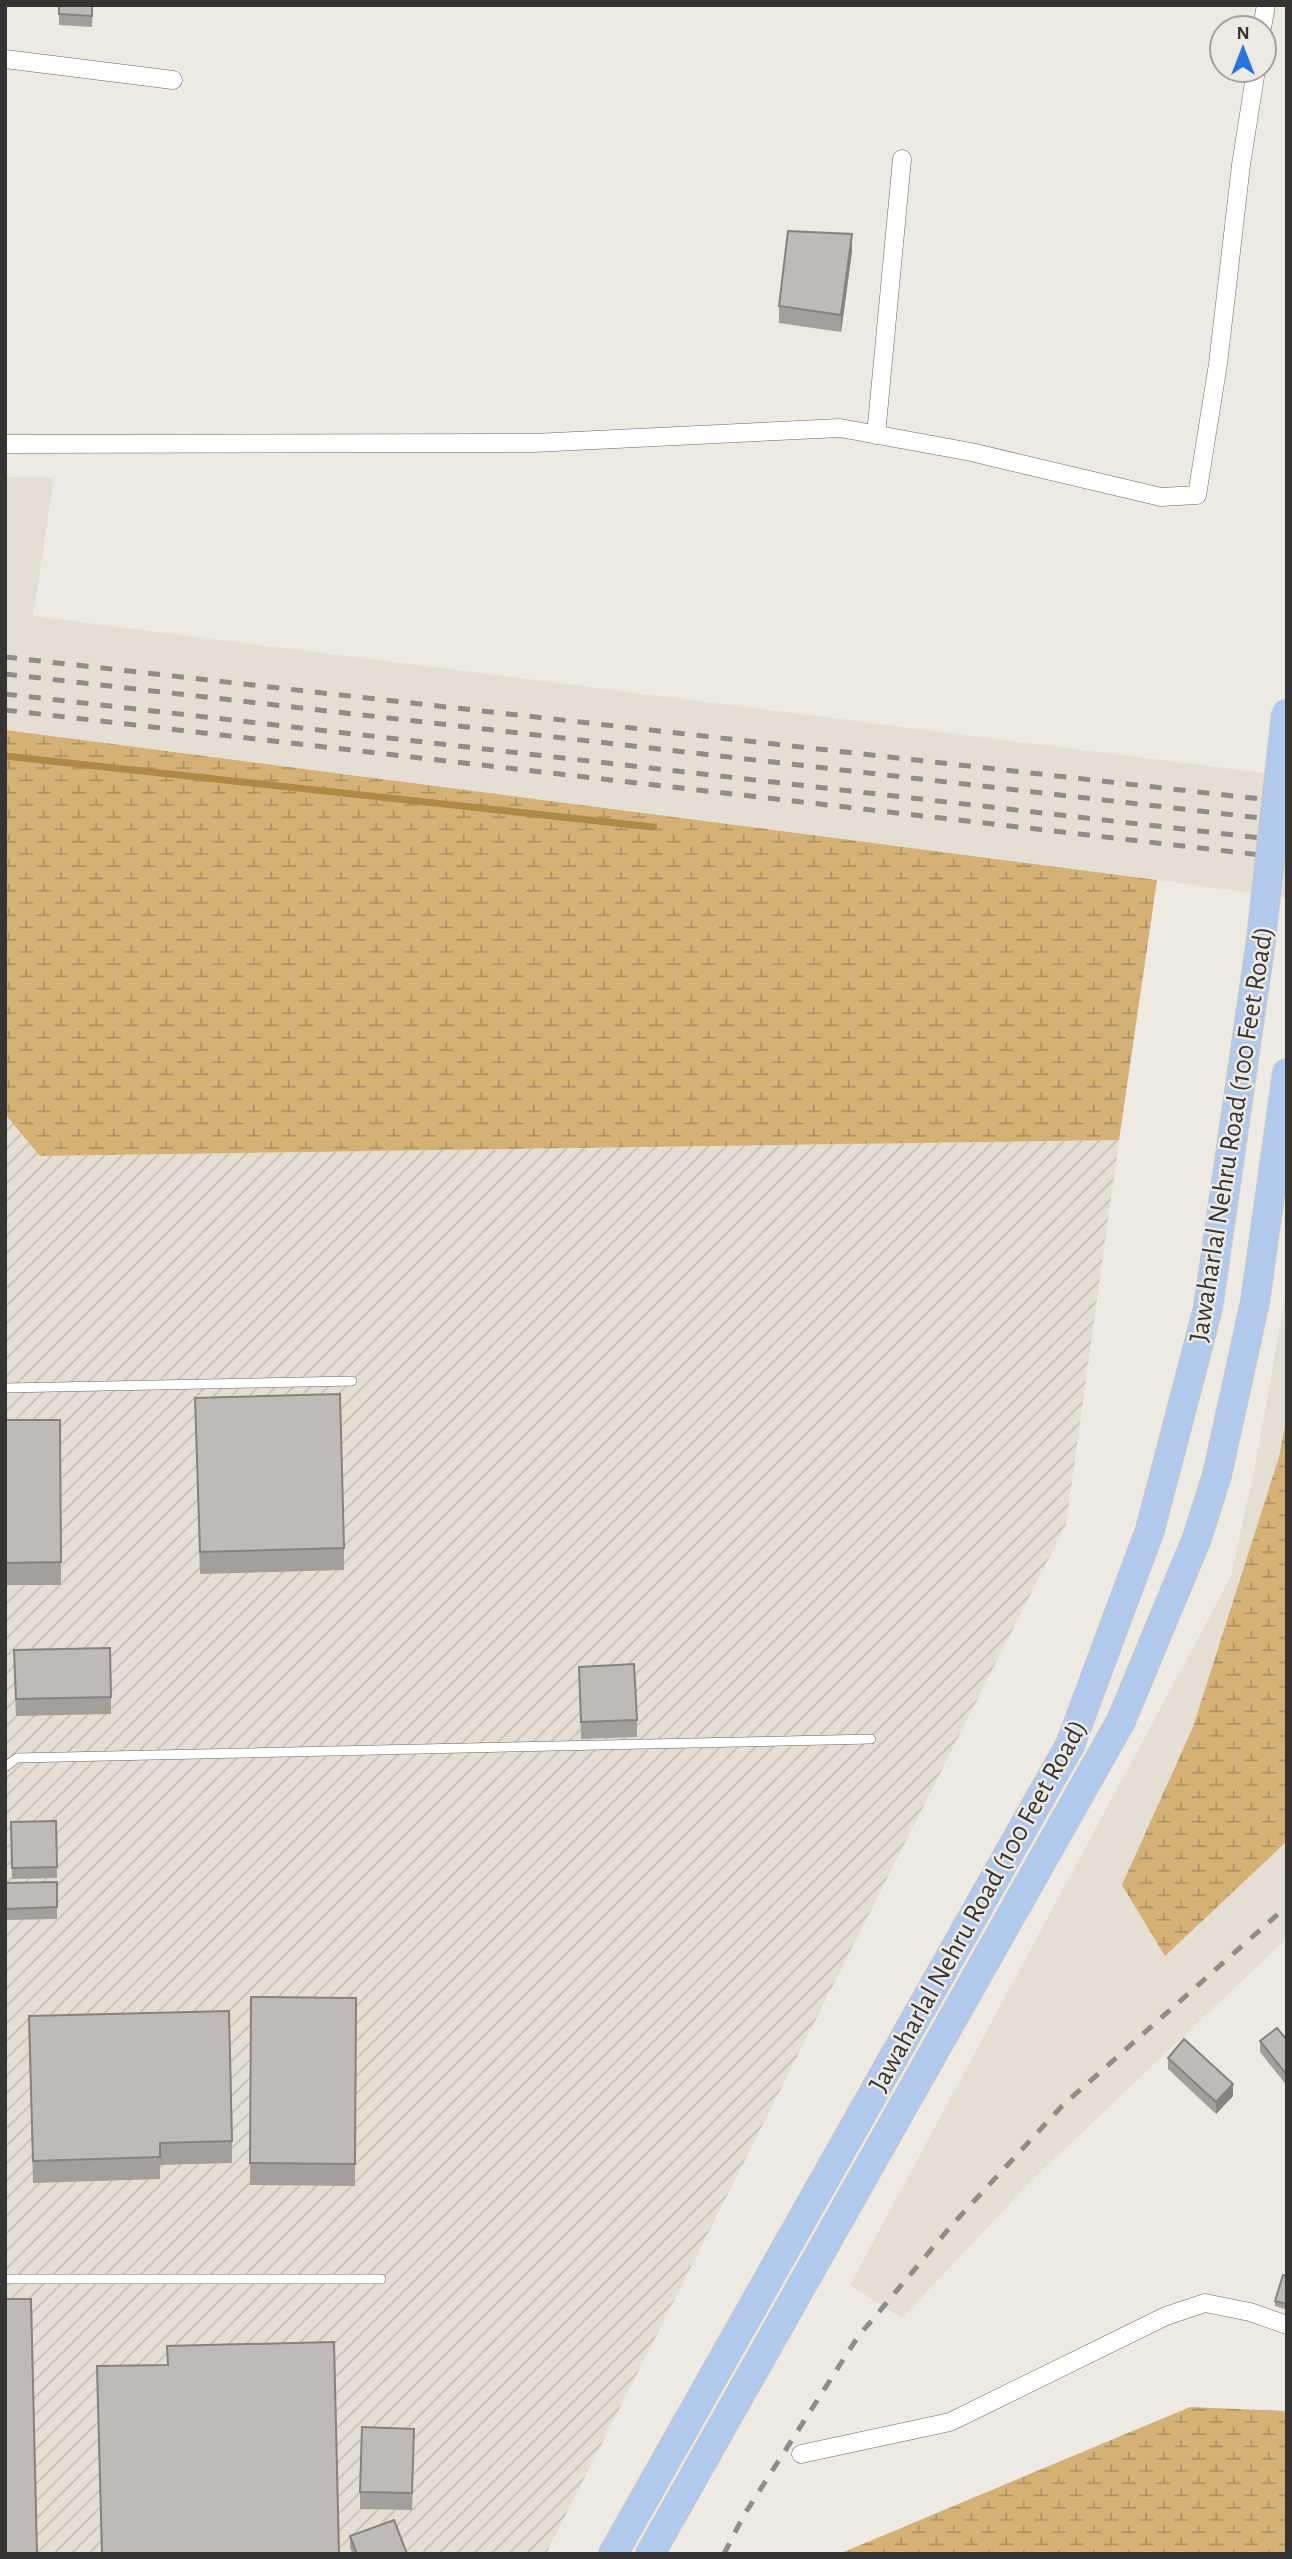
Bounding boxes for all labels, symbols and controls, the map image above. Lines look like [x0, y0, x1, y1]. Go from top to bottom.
north arrow [1208, 14, 1278, 84]
text: N [1236, 24, 1250, 43]
street label: Jawaharlal Nehru Road (100 Feet Road) [1185, 925, 1279, 1344]
street label: Jawaharlal Nehru Road (100 Feet Road) [865, 1715, 1093, 2097]

